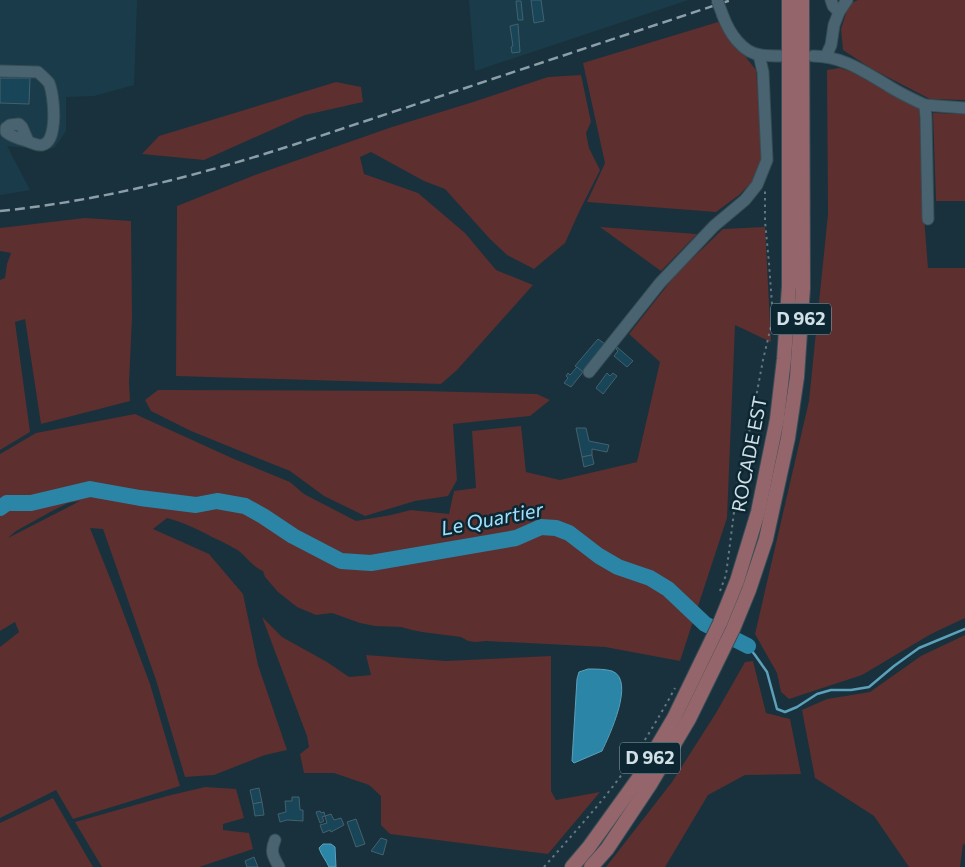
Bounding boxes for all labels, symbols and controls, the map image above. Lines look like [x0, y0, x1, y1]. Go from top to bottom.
road number: D 962 [771, 304, 831, 334]
street label: ROCADE EST [726, 394, 771, 514]
water label: Le Quartier [439, 496, 546, 540]
road number: D 962 [620, 742, 680, 774]

